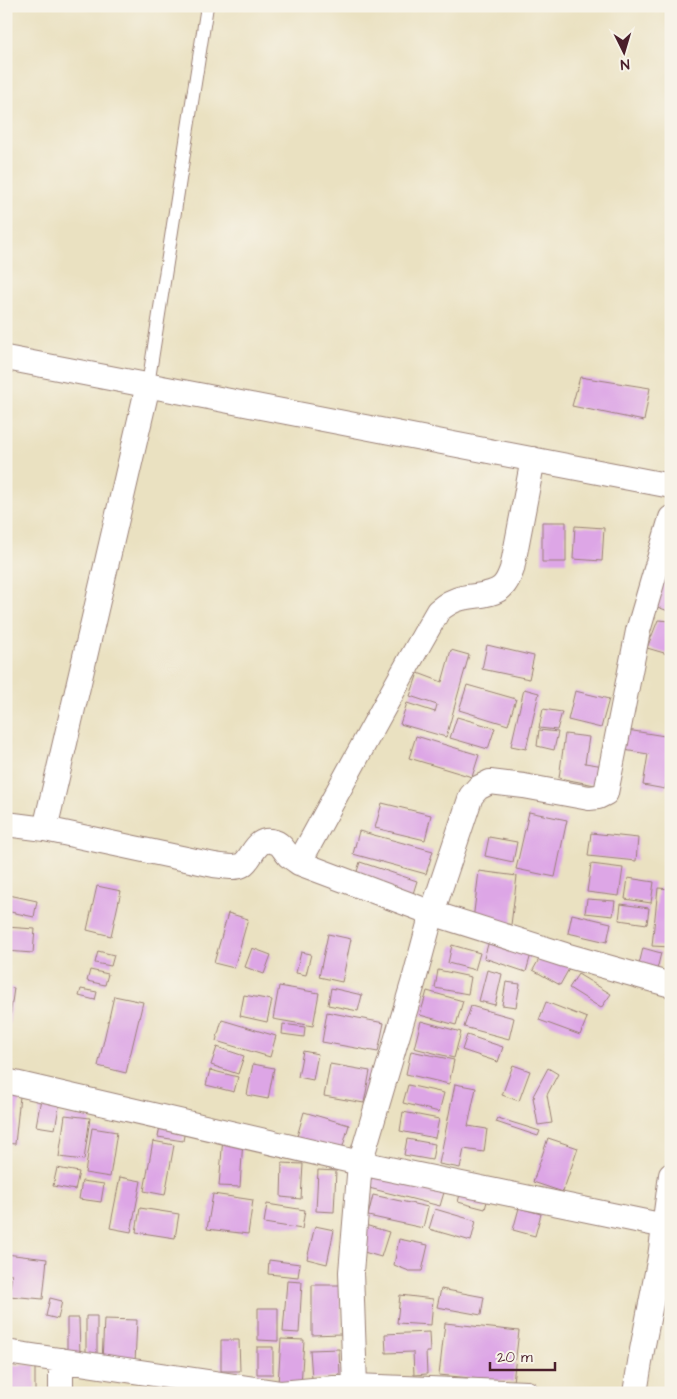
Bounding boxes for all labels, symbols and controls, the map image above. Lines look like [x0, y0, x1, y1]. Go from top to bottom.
north arrow [600, 28, 650, 78]
text: N [620, 54, 630, 74]
scale bar [490, 1339, 554, 1371]
text: 20 m [497, 1347, 533, 1368]

